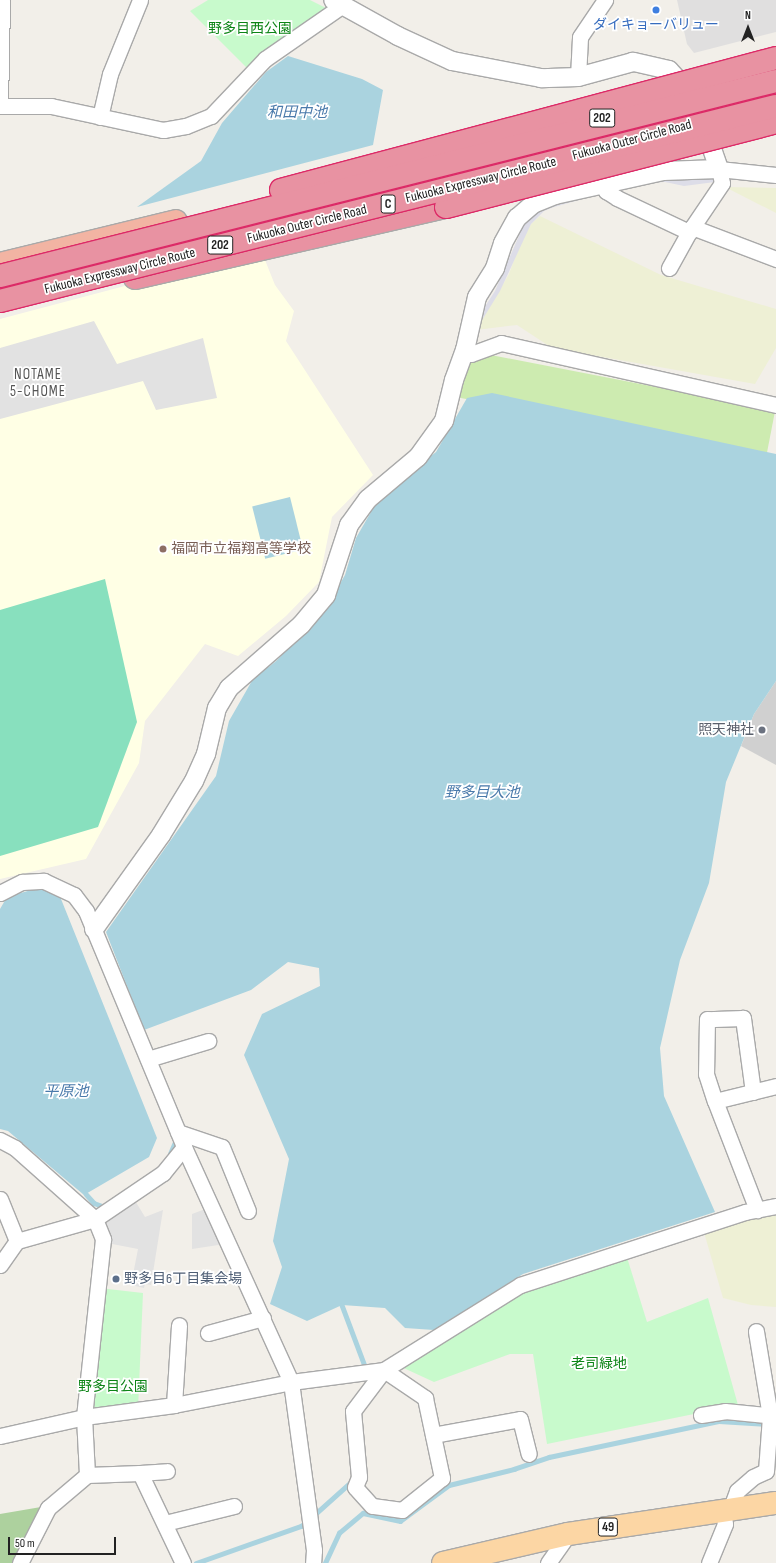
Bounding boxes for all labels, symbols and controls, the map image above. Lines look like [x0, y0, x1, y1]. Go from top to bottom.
marker: ダイキョーバリュー [651, 5, 661, 15]
north arrow [728, 8, 768, 48]
text: N [745, 9, 751, 22]
place label: ダイキョーバリュー [593, 17, 719, 33]
park label: 野多目西公園 [208, 21, 292, 37]
water label: 和田中池 [267, 104, 327, 122]
road number: 202 [589, 107, 615, 129]
street label: Fukuoka Outer Circle Road [571, 116, 693, 164]
street label: Fukuoka Expressway Circle Route [404, 153, 558, 207]
road number: C [380, 193, 396, 215]
street label: Fukuoka Outer Circle Road [246, 201, 368, 247]
road number: 202 [207, 234, 233, 256]
street label: Fukuoka Expressway Circle Route [43, 244, 197, 298]
district label: NOTAME 5-CHOME [10, 365, 66, 400]
place label: 福岡市立福翔高等学校 [171, 541, 311, 557]
marker: 福岡市立福翔高等学校 [158, 544, 168, 554]
place label: 照天神社 [698, 722, 754, 738]
marker: 照天神社 [757, 725, 767, 735]
water label: 野多目大池 [445, 784, 519, 802]
water label: 平原池 [44, 1083, 88, 1101]
place label: 野多目6丁目集会場 [124, 1271, 242, 1287]
marker: 野多目6丁目集会場 [111, 1274, 121, 1284]
park label: 老司緑地 [571, 1356, 627, 1372]
park label: 野多目公園 [78, 1379, 148, 1395]
road number: 49 [597, 1516, 619, 1538]
scale bar [10, 1529, 118, 1555]
text: 50 m [15, 1536, 35, 1551]

